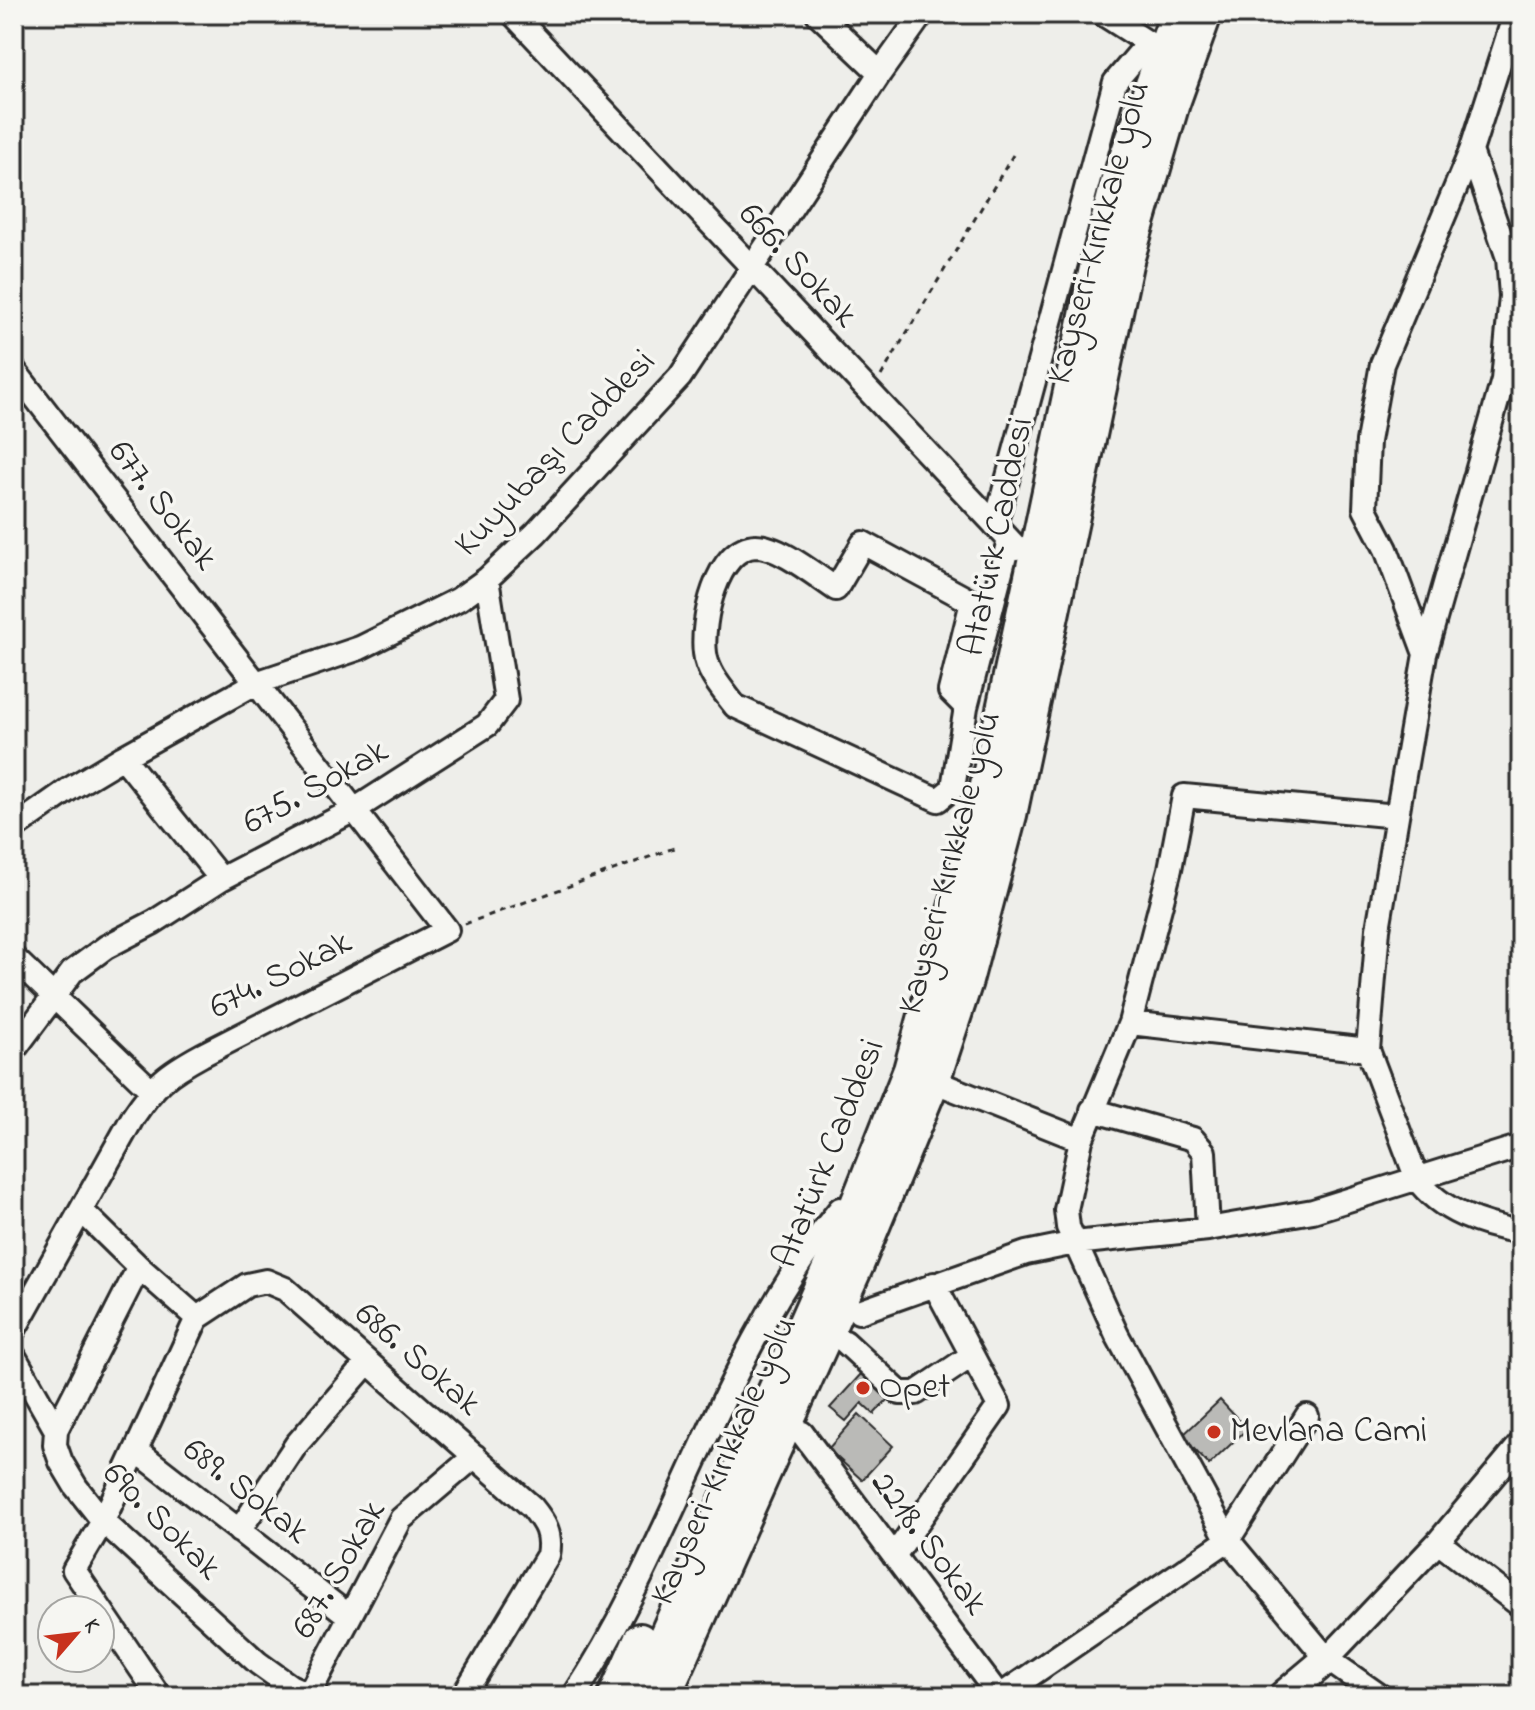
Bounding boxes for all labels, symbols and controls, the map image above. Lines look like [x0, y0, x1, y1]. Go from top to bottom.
street label: Kayseri-Kırıkkale yolu [1034, 76, 1166, 390]
street label: 666. Sokak [725, 191, 870, 341]
street label: Kuyubaşı Caddesi [443, 338, 669, 570]
street label: Atatürk Caddesi [947, 413, 1049, 661]
street label: 677. Sokak [94, 429, 230, 583]
street label: Kayseri-Kırıkkale yolu [885, 706, 1017, 1020]
street label: 675. Sokak [233, 726, 399, 850]
street label: 674. Sokak [201, 917, 362, 1034]
street label: Atatürk Caddesi [760, 1031, 900, 1277]
street label: 686. Sokak [342, 1290, 492, 1430]
street label: Kayseri-Kırıkkale yolu [637, 1308, 813, 1614]
place label: Opet [879, 1362, 950, 1415]
marker: Opet [854, 1379, 872, 1397]
place label: Mevlana Cami [1230, 1406, 1427, 1459]
marker: Mevlana Cami [1205, 1423, 1223, 1441]
street label: 689. Sokak [170, 1425, 320, 1559]
street label: 690. Sokak [89, 1450, 233, 1594]
street label: 2218. Sokak [856, 1461, 1000, 1628]
street label: 687. Sokak [279, 1491, 401, 1649]
north arrow [36, 1594, 116, 1674]
text: K [74, 1614, 108, 1639]

